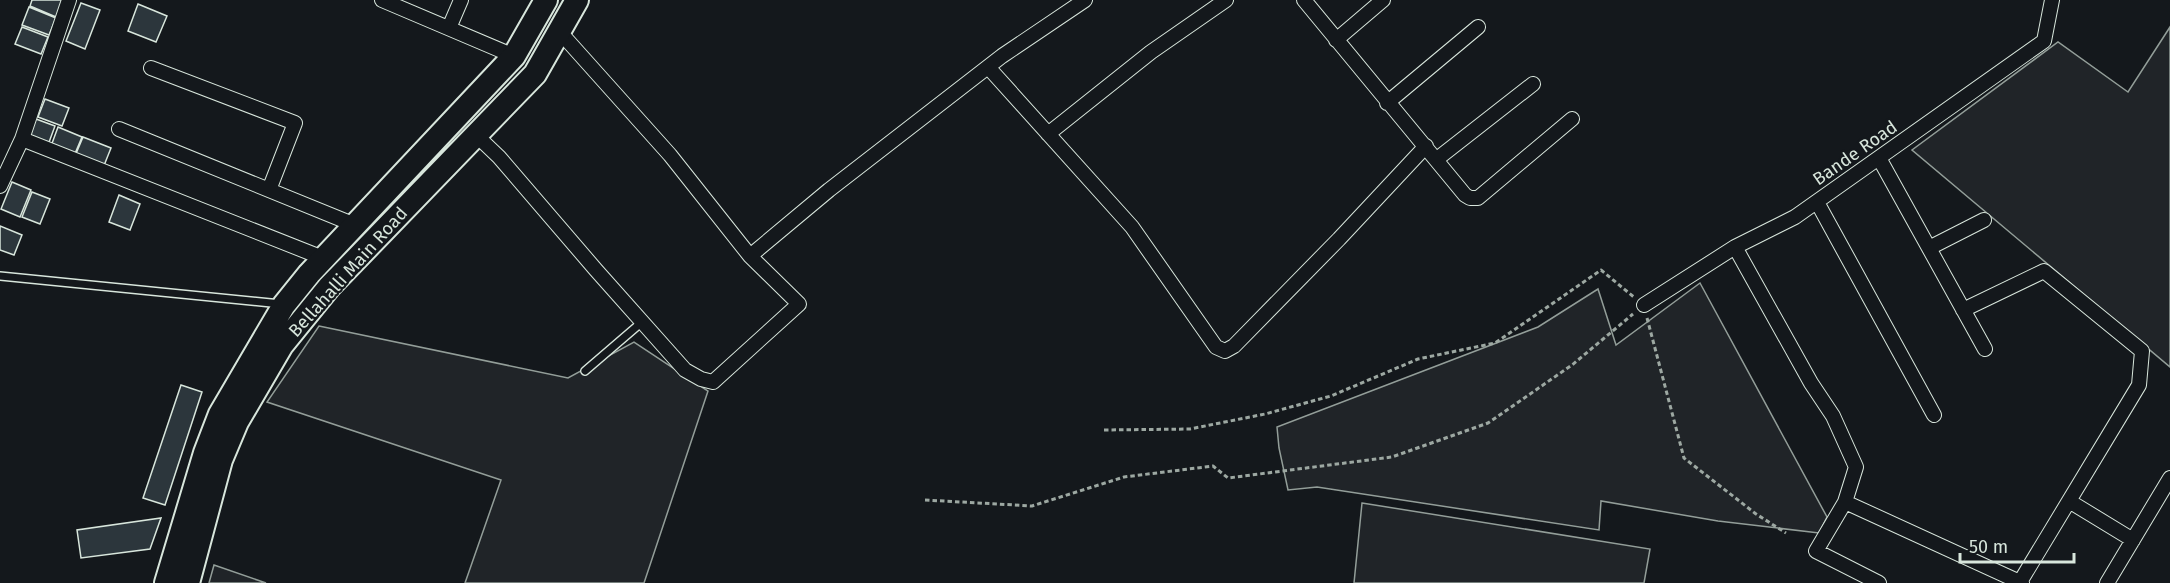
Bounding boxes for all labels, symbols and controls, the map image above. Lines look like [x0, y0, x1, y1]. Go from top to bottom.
street label: Bande Road [1808, 116, 1902, 190]
street label: Bellahalli Main Road [284, 202, 412, 342]
scale bar [1960, 526, 2074, 564]
text: 50 m [1969, 536, 2008, 558]

